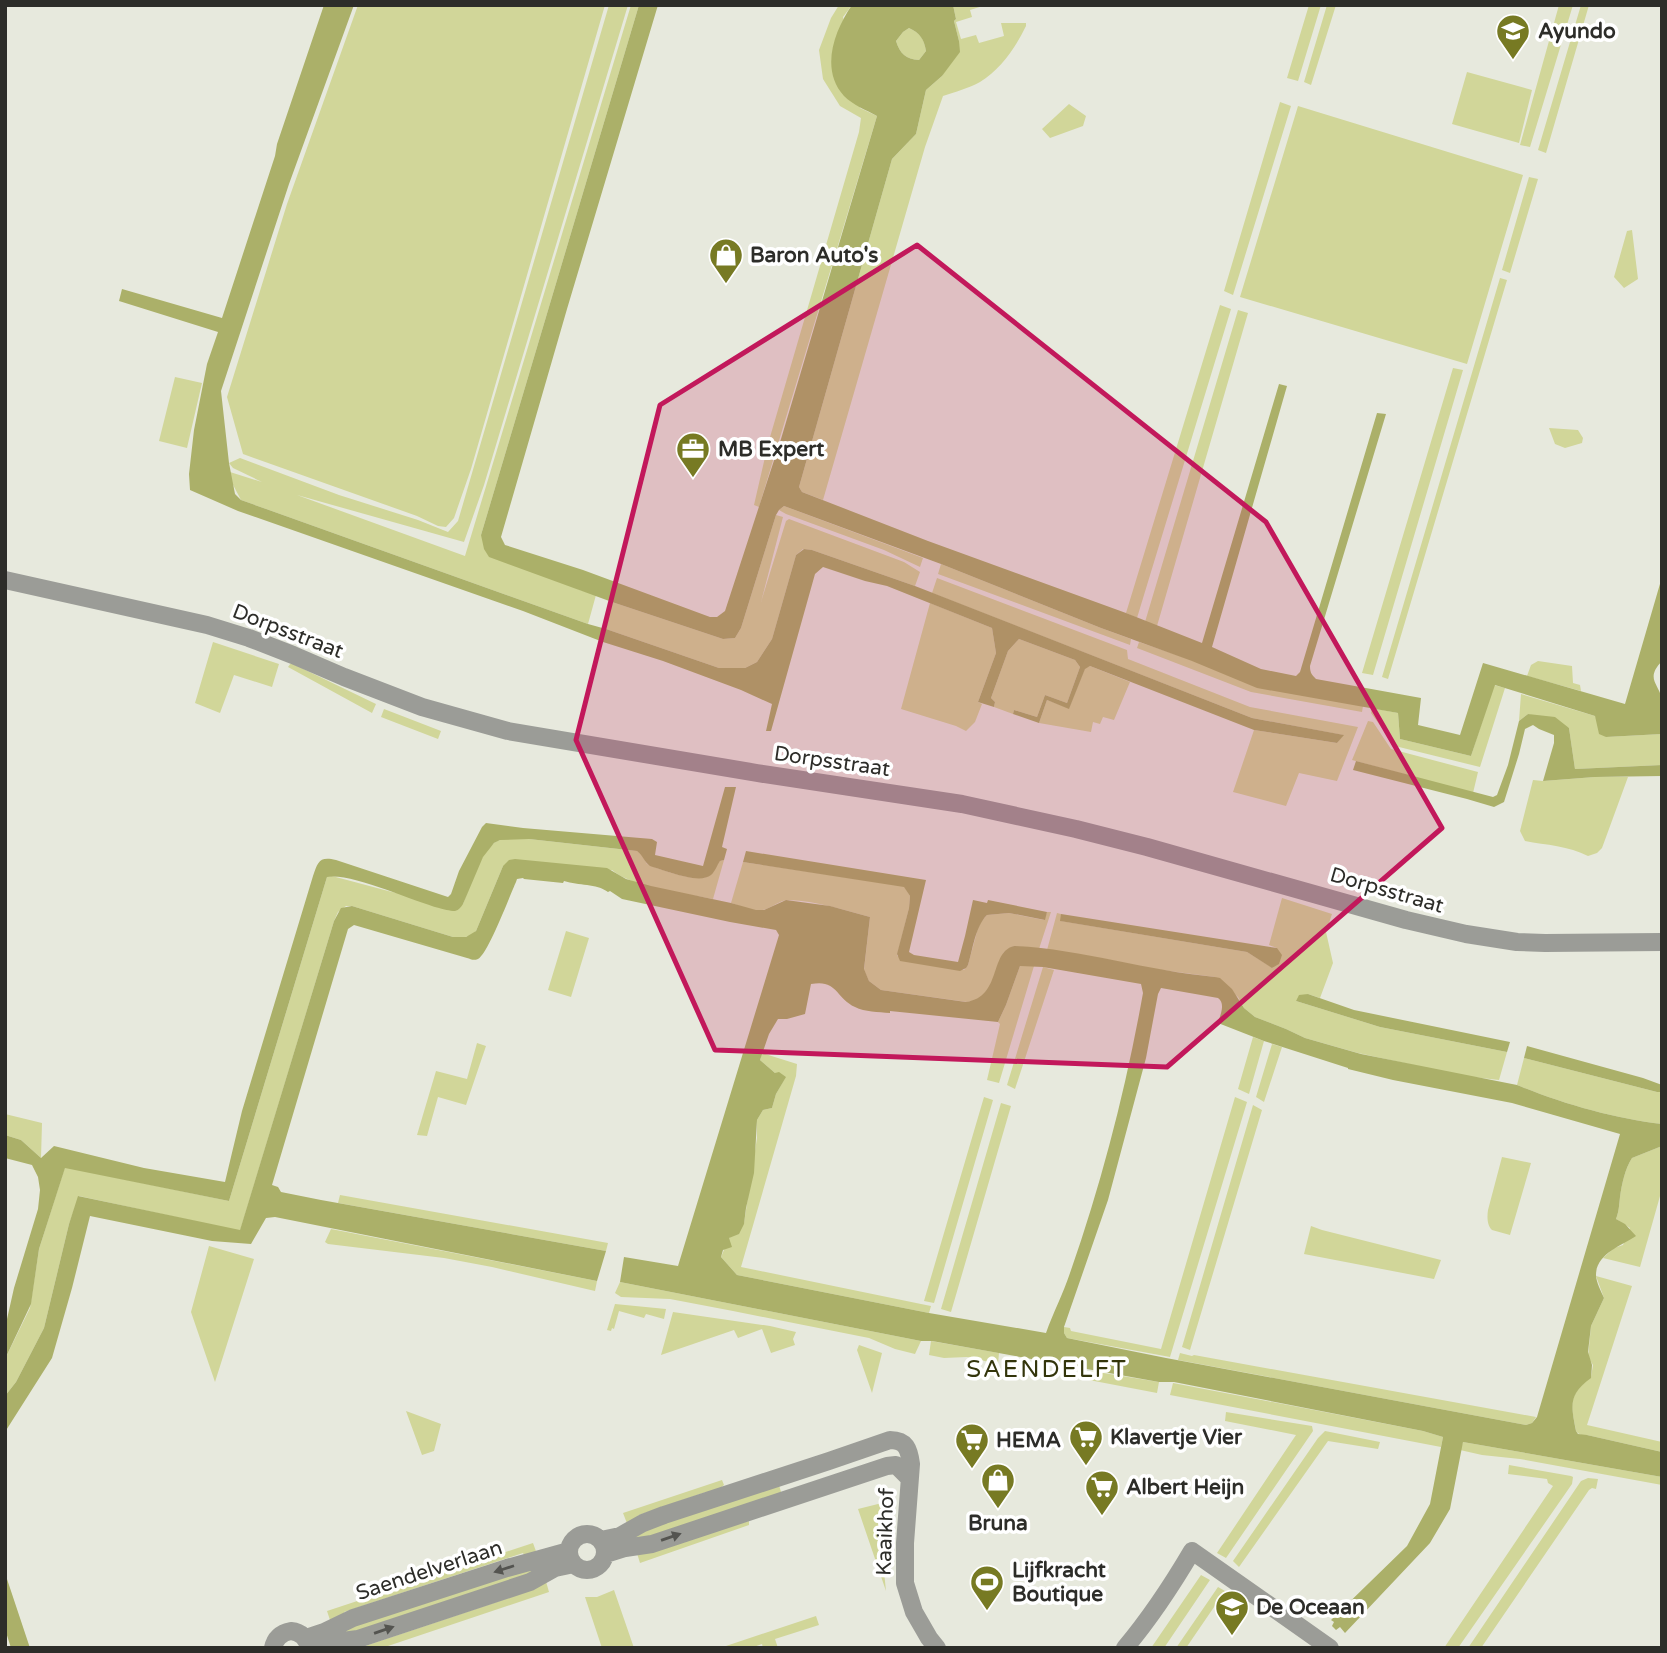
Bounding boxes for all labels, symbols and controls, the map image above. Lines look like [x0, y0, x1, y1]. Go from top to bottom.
school or university icon: Ayundo [1494, 12, 1532, 61]
place label: Ayundo [1538, 19, 1616, 44]
shop icon: Baron Auto's [707, 236, 745, 285]
place label: Baron Auto's [750, 243, 878, 268]
office icon: MB Expert [674, 430, 712, 479]
place label: MB Expert [718, 437, 824, 462]
street label: Dorpsstraat [229, 599, 347, 664]
street label: Dorpsstraat [772, 741, 892, 782]
street label: Dorpsstraat [1327, 862, 1447, 919]
district label: SAENDELFT [966, 1355, 1128, 1384]
supermarket icon: Klavertje Vier [1067, 1418, 1105, 1467]
supermarket icon: HEMA [953, 1421, 991, 1470]
place label: Klavertje Vier [1110, 1425, 1243, 1450]
place label: HEMA [996, 1428, 1061, 1453]
shop icon: Bruna [979, 1461, 1017, 1510]
supermarket icon: Albert Heijn [1083, 1468, 1121, 1517]
place label: Albert Heijn [1126, 1475, 1244, 1500]
street label: Kaaikhof [871, 1488, 900, 1576]
place label: Bruna [968, 1511, 1028, 1536]
one-way arrow [661, 1531, 682, 1542]
street label: Saendelverlaan [353, 1535, 505, 1606]
place label: Lijfkracht Boutique [1012, 1558, 1106, 1607]
sports icon: Lijfkracht Boutique [968, 1563, 1006, 1612]
one-way arrow [493, 1565, 514, 1575]
school or university icon: De Oceaan [1213, 1588, 1251, 1637]
place label: De Oceaan [1256, 1595, 1365, 1620]
one-way arrow [374, 1624, 395, 1635]

